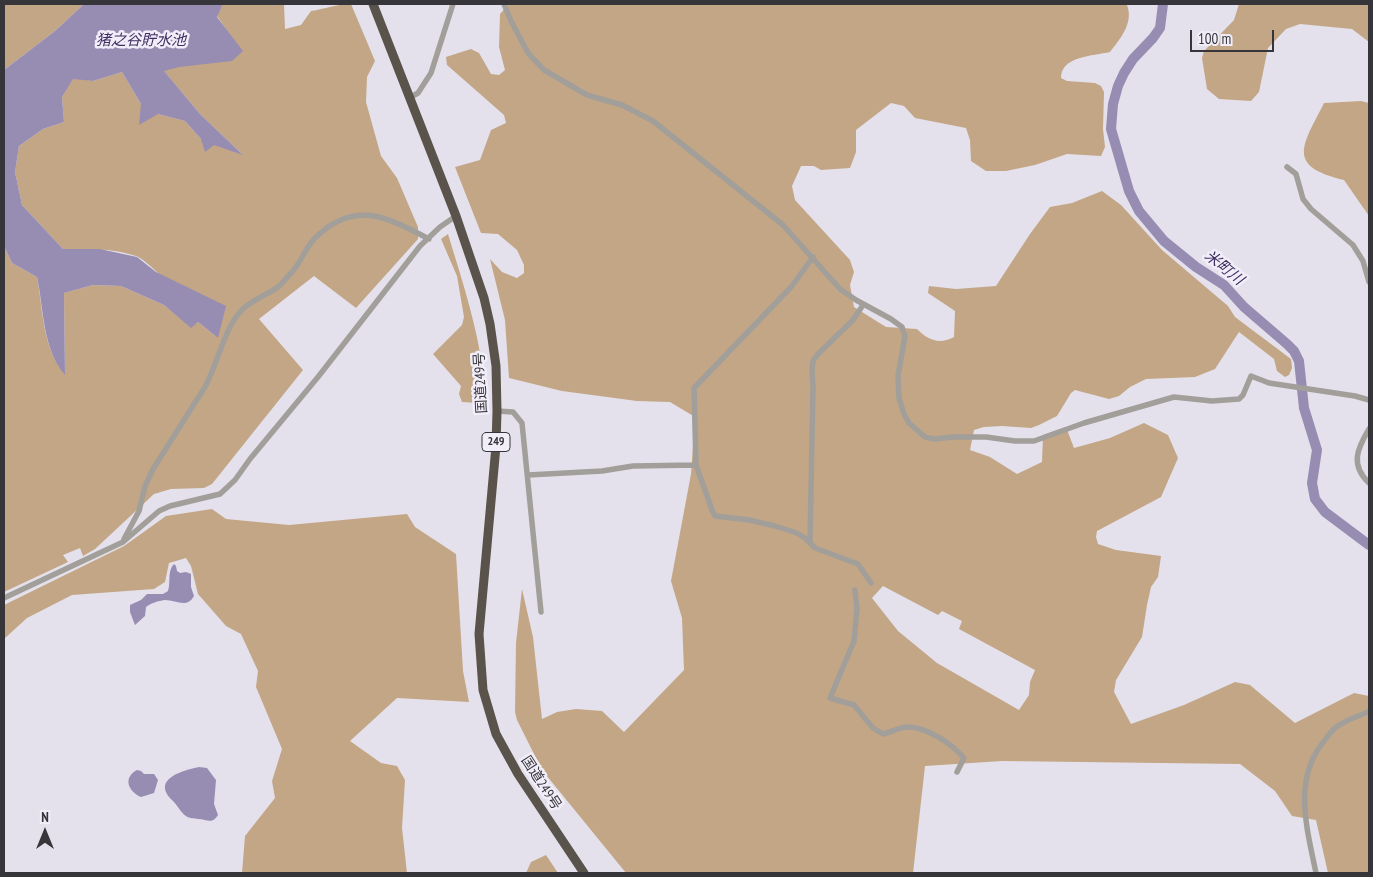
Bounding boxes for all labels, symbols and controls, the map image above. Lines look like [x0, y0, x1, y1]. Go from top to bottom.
scale bar [1193, 20, 1277, 52]
text: 100 m [1198, 29, 1231, 48]
water label: 猪之谷貯水池 [96, 32, 186, 50]
water label: 米町川 [1201, 247, 1247, 289]
street label: 国道249号 [471, 352, 491, 414]
road number: 249 [482, 432, 510, 452]
street label: 国道249号 [517, 753, 565, 813]
north arrow [20, 807, 70, 857]
text: N [41, 808, 49, 826]

